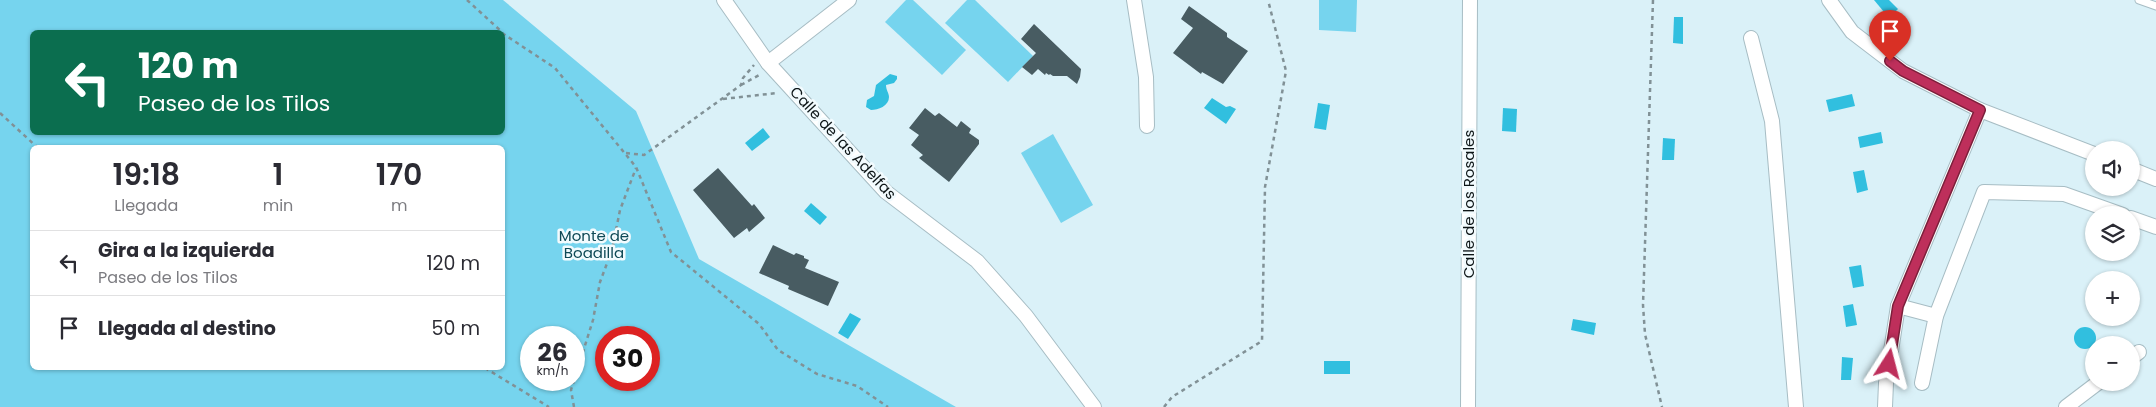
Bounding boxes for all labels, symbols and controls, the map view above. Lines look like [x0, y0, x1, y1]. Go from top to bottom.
pin [1869, 10, 1911, 61]
icon: arrive [1876, 17, 1904, 45]
text: 120 m [138, 41, 238, 90]
icon: left [55, 50, 120, 115]
street label: Calle de las Adelfas [785, 81, 902, 204]
text: Paseo de los Tilos [138, 88, 330, 119]
street label: Calle de los Rosales [1458, 130, 1479, 278]
map controls [2085, 141, 2140, 391]
button: sound [2085, 141, 2140, 196]
text: 19:18 [112, 153, 180, 196]
text: 1 [273, 153, 283, 196]
text: 170 [376, 153, 422, 196]
text: Llegada [114, 194, 178, 217]
text: min [263, 194, 293, 217]
text: m [391, 194, 407, 217]
button: layers [2085, 206, 2140, 261]
park label: Monte de Boadilla [559, 225, 629, 263]
text: Gira a la izquierda [98, 237, 275, 264]
icon: left [55, 249, 83, 277]
text: 120 m [426, 250, 480, 277]
text: Paseo de los Tilos [98, 266, 238, 289]
button: + [2085, 271, 2140, 326]
icon: arrive [55, 314, 83, 342]
text: Llegada al destino [98, 315, 276, 342]
text: 50 m [431, 315, 480, 342]
speed limit sign: 30 [595, 326, 660, 391]
text: 26 [537, 335, 568, 370]
button: − [2085, 336, 2140, 391]
position arrow [1862, 337, 1914, 389]
text: km/h [537, 362, 568, 379]

